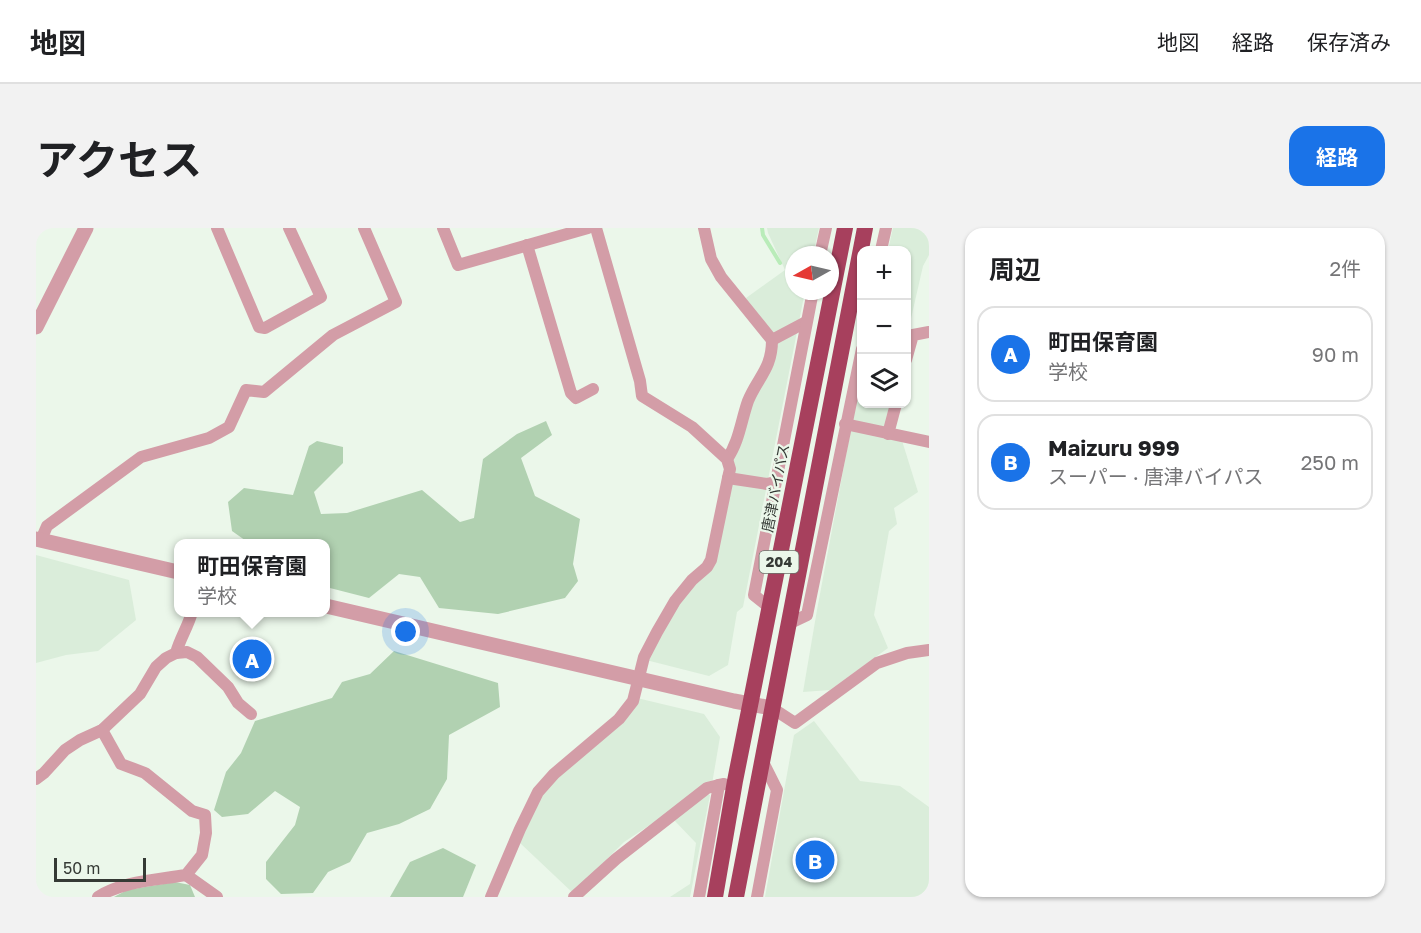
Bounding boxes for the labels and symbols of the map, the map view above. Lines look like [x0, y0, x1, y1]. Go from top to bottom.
north arrow [785, 246, 839, 300]
street label: 唐津バイパス [758, 442, 792, 534]
road number: 204 [760, 551, 798, 573]
your location [391, 617, 420, 646]
pin: A [232, 636, 272, 682]
pin: B [796, 838, 834, 882]
scale bar [54, 855, 146, 882]

